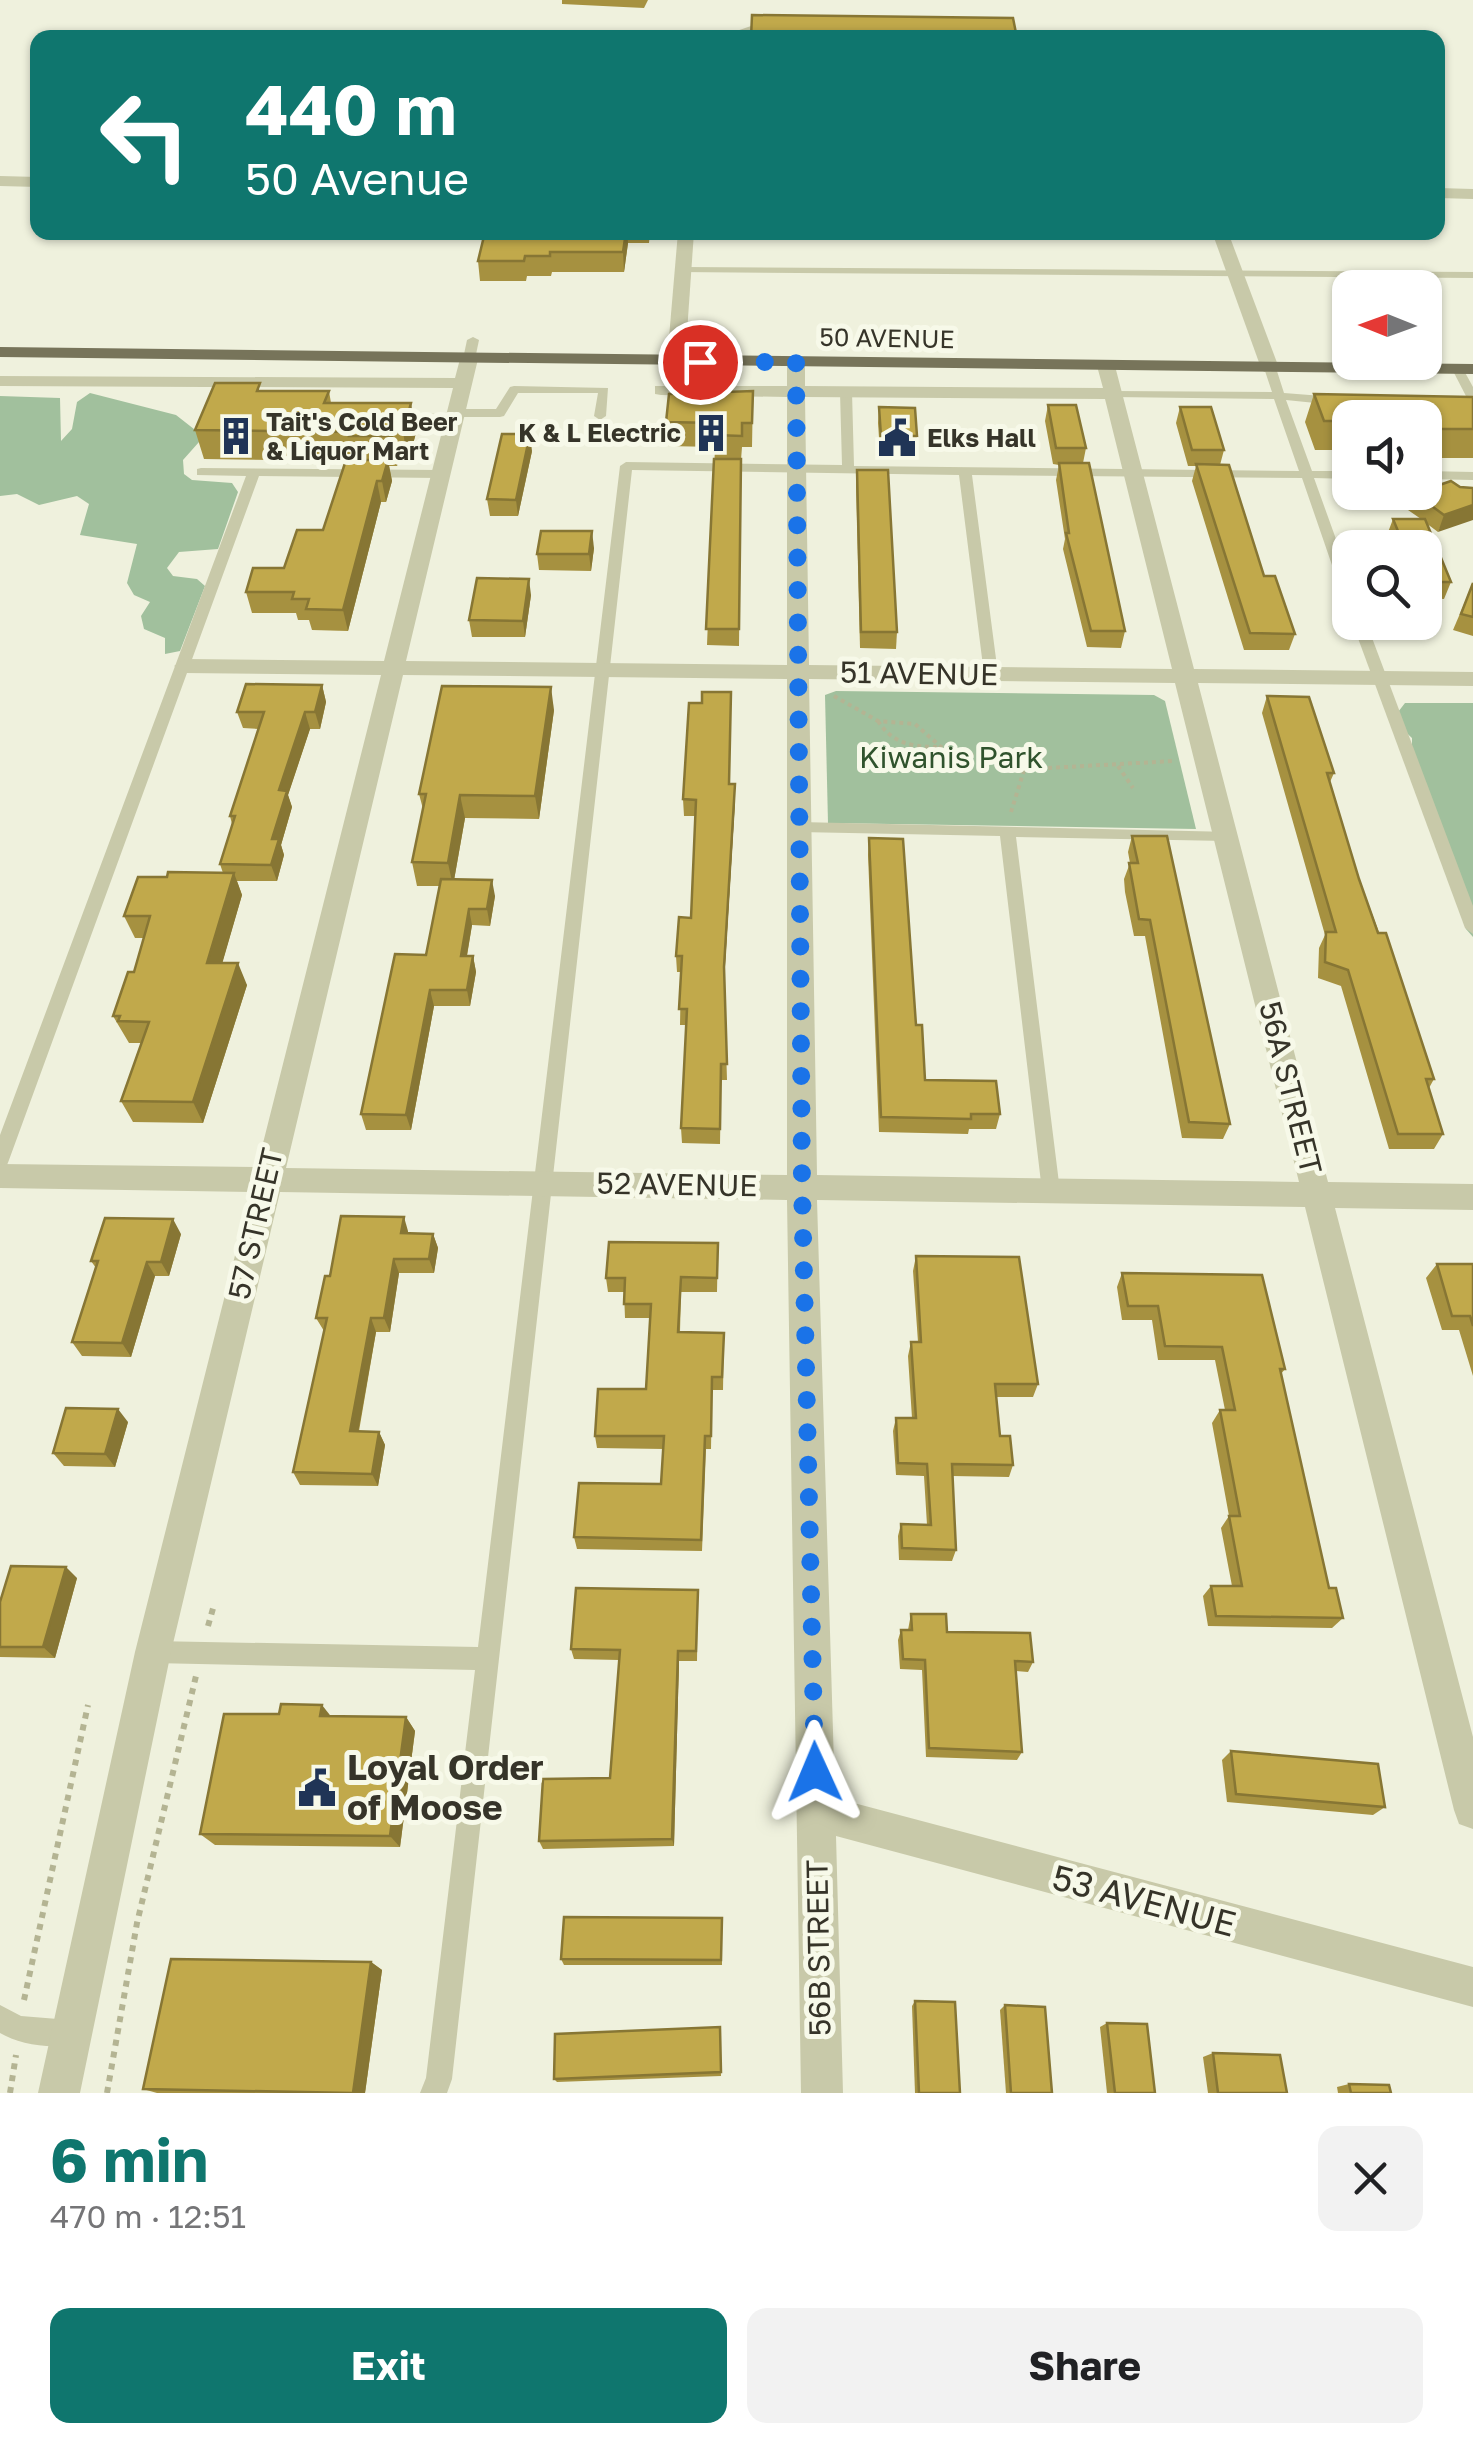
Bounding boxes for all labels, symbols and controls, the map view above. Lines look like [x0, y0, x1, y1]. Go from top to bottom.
text: 440 m [245, 66, 457, 150]
icon: left [80, 70, 210, 200]
text: 50 Avenue [245, 151, 469, 205]
north arrow [1332, 270, 1442, 380]
map controls [1332, 270, 1442, 640]
pin [658, 320, 743, 405]
street label: 50 AVENUE [819, 321, 955, 354]
icon: arrive [673, 335, 728, 390]
button: sound [1332, 400, 1442, 510]
place label: Tait's Cold Beer & Liquor Mart [266, 406, 458, 466]
building icon: K & L Electric [690, 412, 732, 454]
building icon: Tait's Cold Beer & Liquor Mart [215, 415, 257, 457]
place label: K & L Electric [518, 417, 681, 448]
public building icon: Elks Hall [876, 417, 918, 459]
place label: Elks Hall [927, 422, 1036, 453]
button: search [1332, 530, 1442, 640]
street label: 51 AVENUE [840, 654, 998, 692]
park label: Kiwanis Park [859, 739, 1043, 775]
street label: 56A STREET [1252, 998, 1330, 1178]
street label: 57 STREET [220, 1145, 290, 1303]
street label: 52 AVENUE [596, 1165, 758, 1203]
position arrow [763, 1720, 867, 1824]
place label: Loyal Order of Moose [347, 1746, 544, 1828]
public building icon: Loyal Order of Moose [296, 1767, 338, 1809]
street label: 53 AVENUE [1048, 1855, 1241, 1945]
street label: 56B STREET [798, 1859, 838, 2037]
text: 6 min [50, 2123, 208, 2195]
button: close [1318, 2126, 1423, 2231]
text: 470 m · 12:51 [50, 2197, 246, 2235]
button: Exit [50, 2308, 727, 2423]
button: Share [747, 2308, 1423, 2423]

